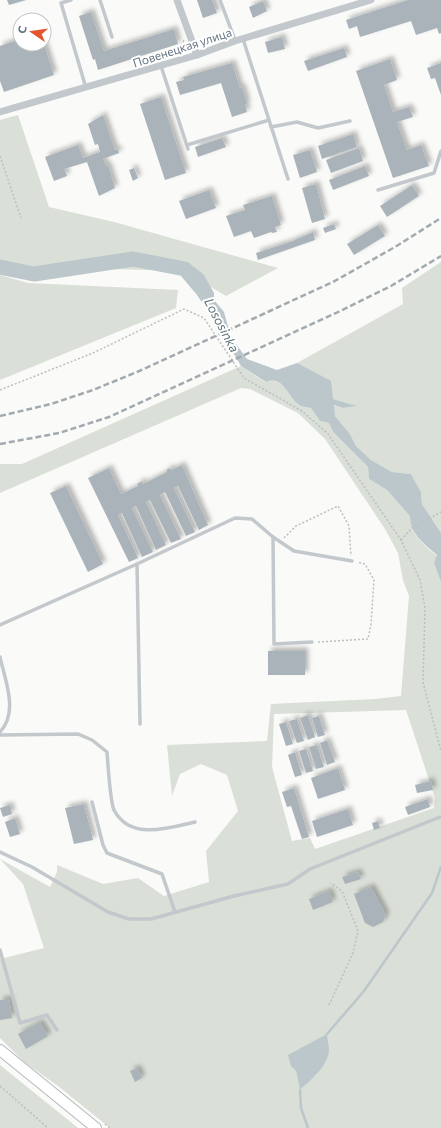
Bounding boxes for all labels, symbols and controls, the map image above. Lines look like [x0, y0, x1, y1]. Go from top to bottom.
north arrow [12, 12, 52, 52]
text: С [15, 24, 29, 35]
street label: Повенецкая улица [131, 24, 233, 70]
water label: Lososinka [201, 295, 243, 355]

